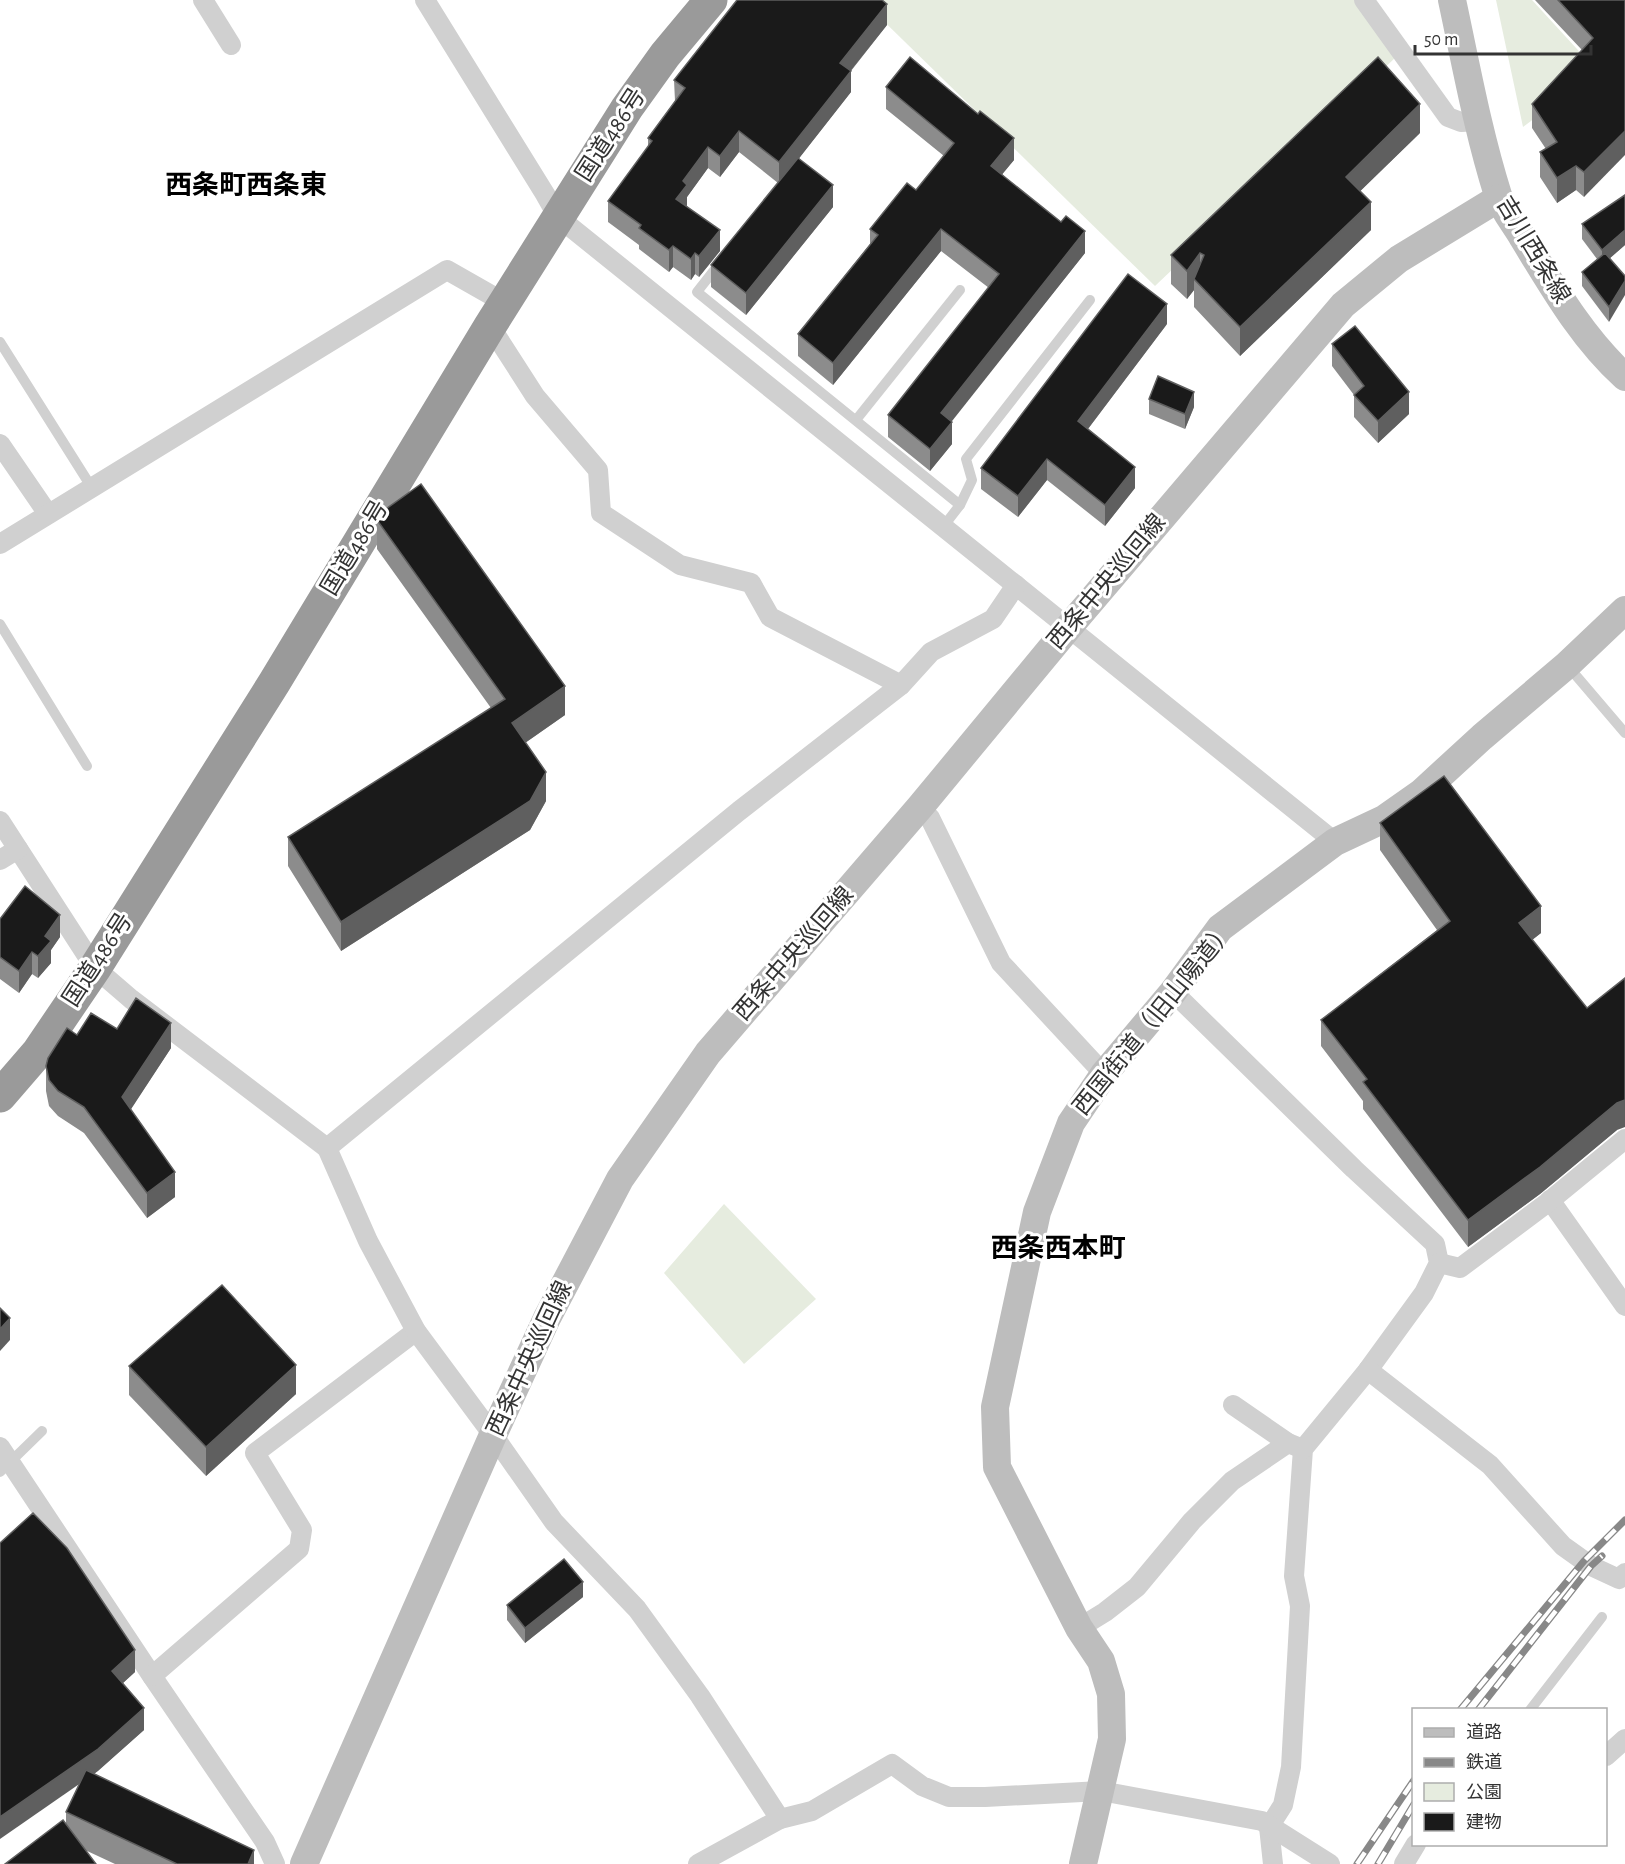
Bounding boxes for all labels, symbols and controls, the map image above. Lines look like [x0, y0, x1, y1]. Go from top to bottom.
scale bar [1415, 18, 1590, 56]
text: 50 m [1424, 31, 1458, 49]
street label: 国道486号 [570, 83, 650, 186]
district label: 西条町西条東 [165, 170, 327, 199]
street label: 吉川西条線 [1492, 191, 1576, 308]
street label: 国道486号 [316, 495, 393, 600]
street label: 西条中央巡回線 [1042, 509, 1170, 654]
street label: 西条中央巡回線 [728, 881, 858, 1025]
street label: 国道486号 [57, 908, 137, 1011]
street label: 西国街道（旧山陽道） [1068, 917, 1239, 1120]
district label: 西条西本町 [991, 1233, 1126, 1262]
street label: 西条中央巡回線 [482, 1277, 576, 1440]
legend [1412, 1708, 1607, 1846]
text: 道路 [1466, 1722, 1502, 1742]
text: 鉄道 [1466, 1752, 1502, 1772]
text: 公園 [1466, 1783, 1502, 1802]
text: 建物 [1466, 1812, 1502, 1832]

